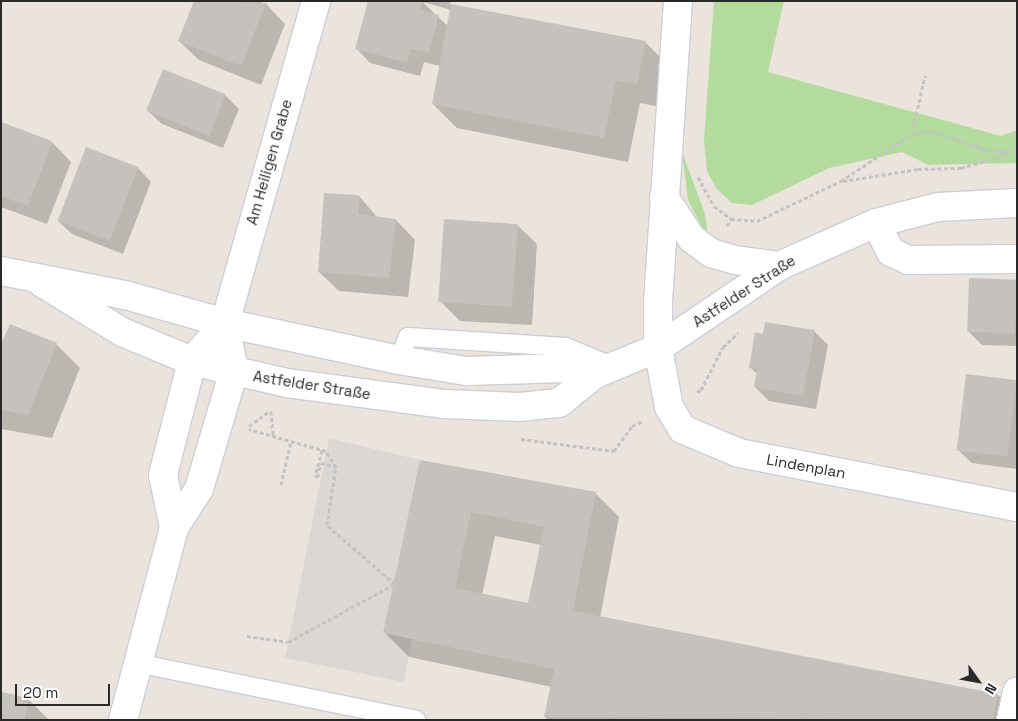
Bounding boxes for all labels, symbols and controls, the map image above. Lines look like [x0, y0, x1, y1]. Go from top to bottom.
street label: Am Heiligen Grabe [242, 97, 296, 227]
street label: Astfelder Straße [689, 251, 799, 331]
street label: Astfelder Straße [252, 367, 372, 403]
street label: Lindenplan [765, 450, 847, 482]
north arrow [953, 656, 1003, 706]
scale bar [18, 674, 112, 706]
text: N [981, 680, 1001, 698]
text: 20 m [23, 683, 58, 702]

